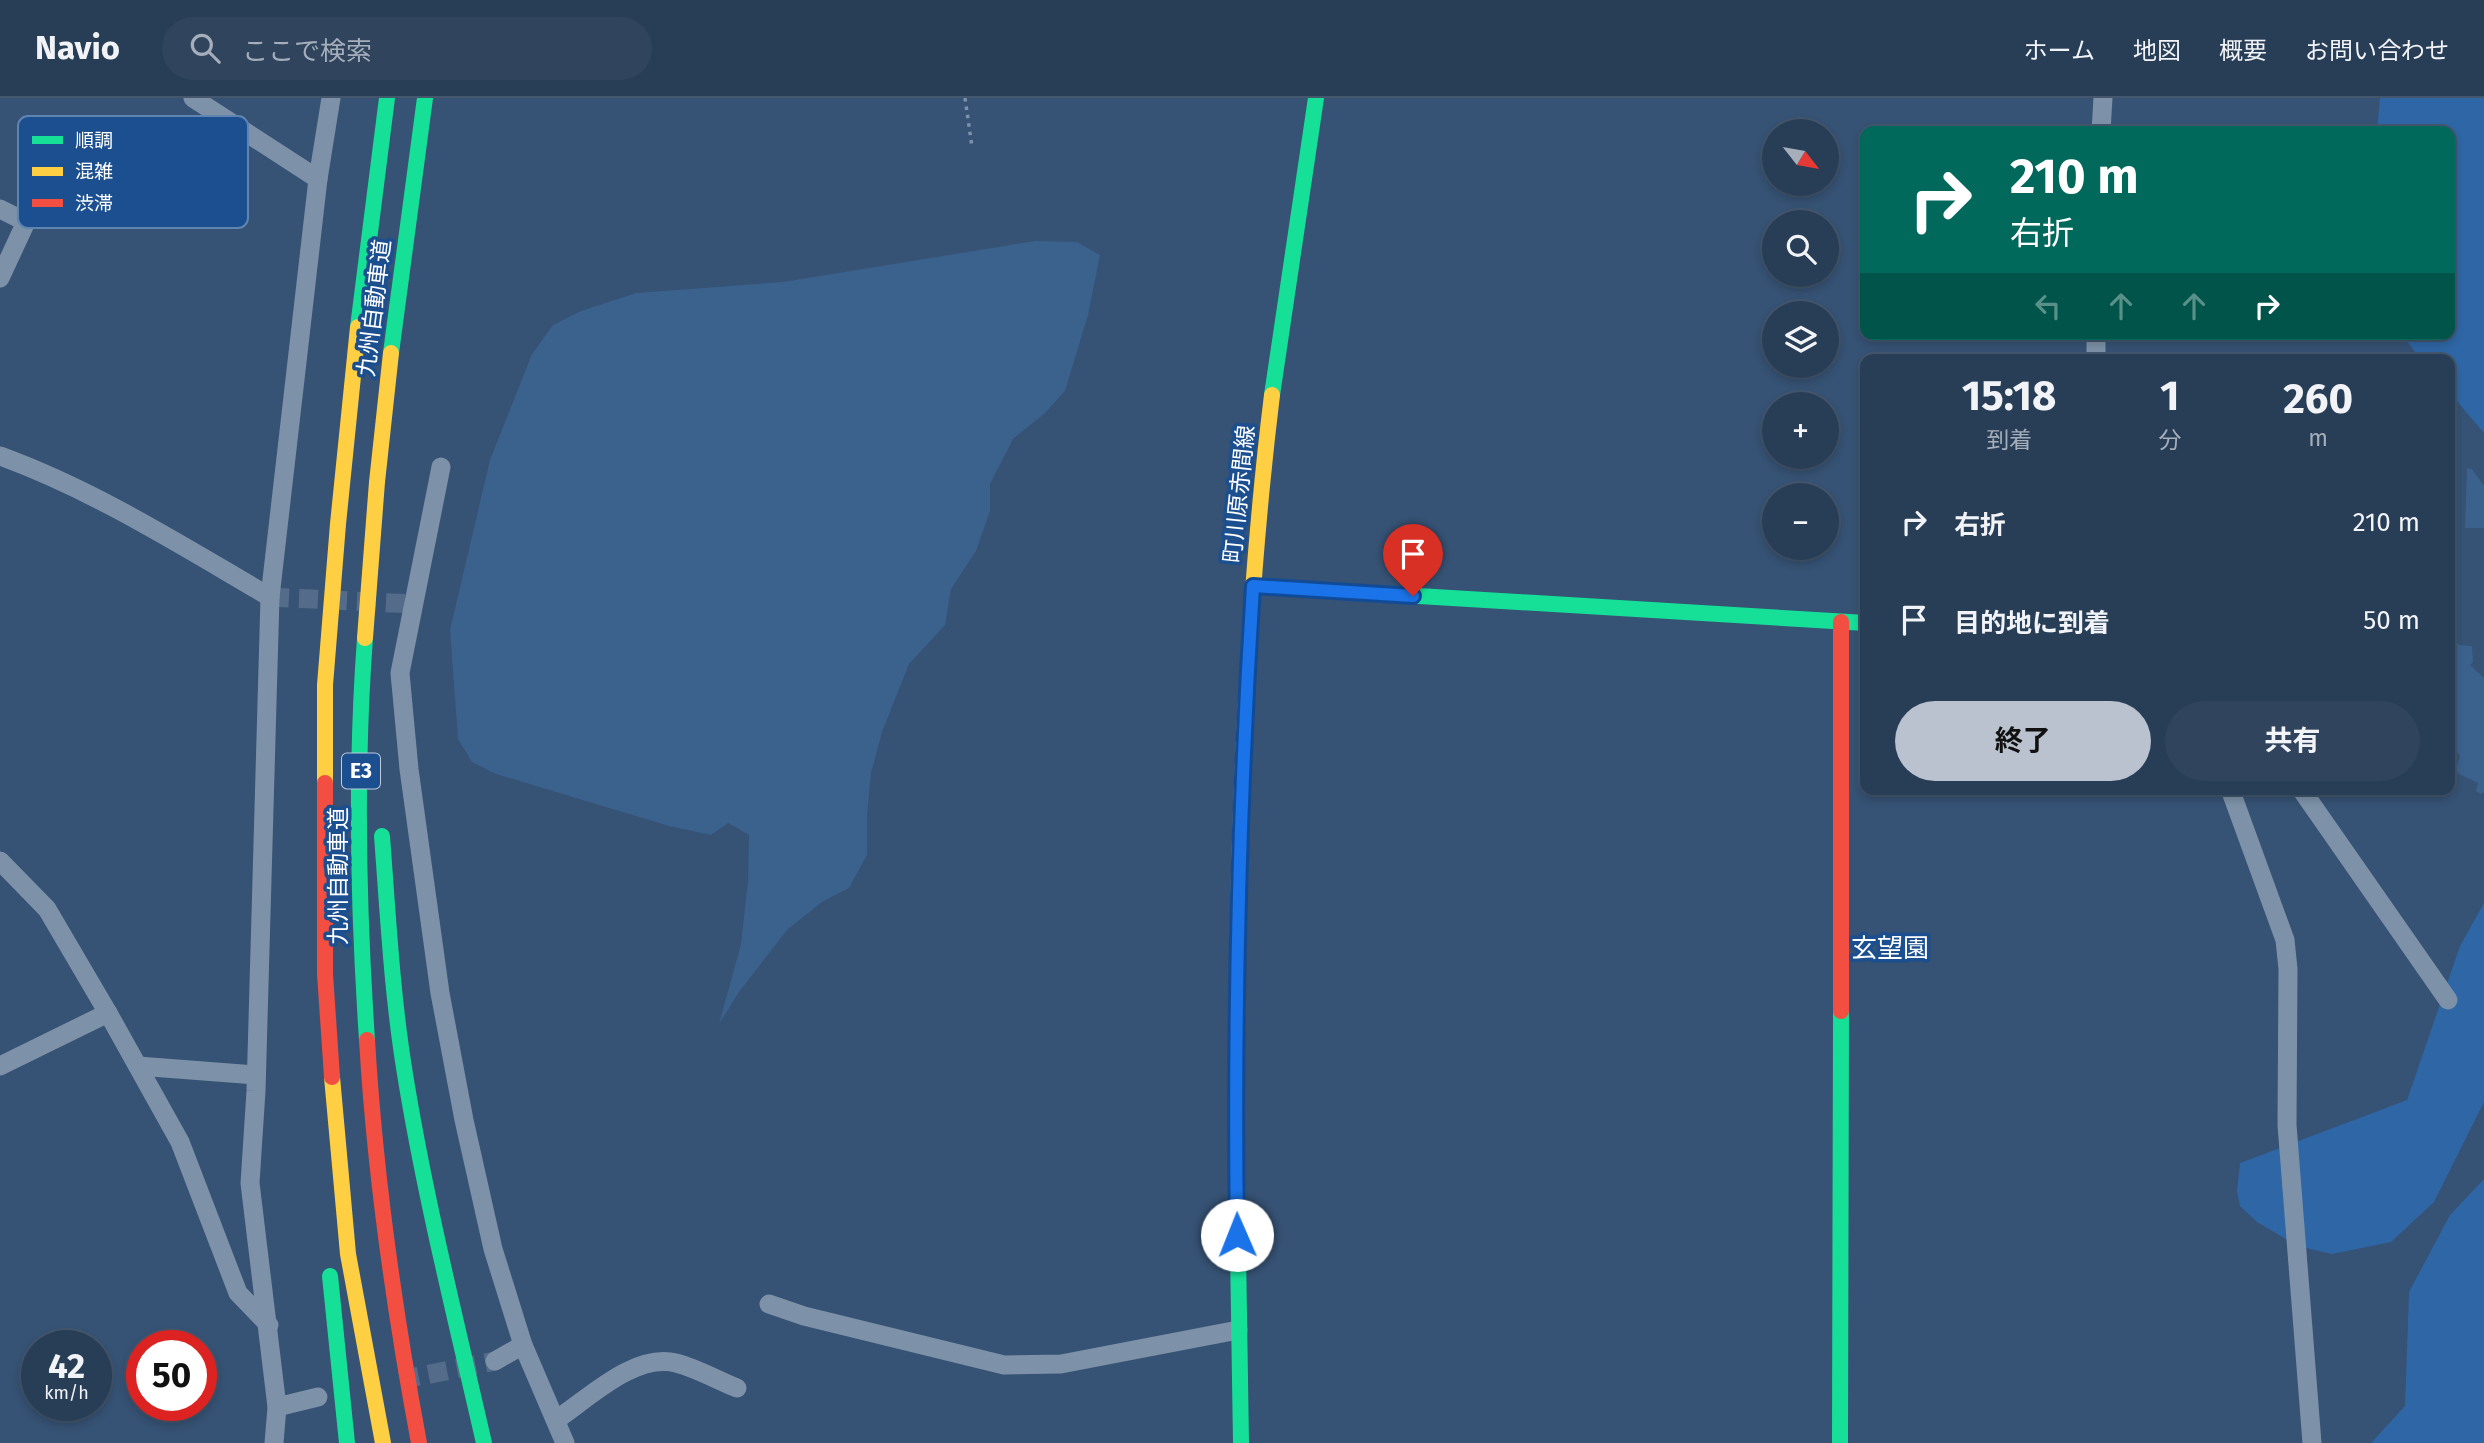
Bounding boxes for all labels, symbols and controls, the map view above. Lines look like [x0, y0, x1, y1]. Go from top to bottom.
search box [162, 17, 652, 80]
text: Navio [35, 28, 120, 68]
icon: search [186, 29, 224, 67]
text: ここで検索 [242, 36, 372, 67]
text: ホーム [2024, 37, 2095, 65]
text: 地図 [2133, 37, 2181, 65]
text: 概要 [2219, 37, 2267, 65]
text: お問い合わせ [2305, 37, 2449, 65]
legend [18, 116, 248, 228]
north arrow [1762, 119, 1839, 196]
map controls [1762, 119, 1839, 560]
text: 順調 [75, 129, 113, 152]
text: 210 m [2010, 147, 2139, 206]
icon: right [1895, 154, 1986, 245]
text: 混雑 [75, 160, 113, 183]
text: 渋滞 [75, 192, 113, 215]
button: search [1762, 210, 1839, 287]
text: 右折 [2010, 214, 2074, 252]
street label: 九州自動車道 [352, 238, 396, 378]
icon: left [2029, 287, 2067, 325]
icon: ahead [2102, 287, 2140, 325]
icon: ahead [2175, 287, 2213, 325]
icon: right [2248, 287, 2286, 325]
button: layers [1762, 301, 1839, 378]
text: 15:18 [1962, 371, 2056, 421]
text: 1 [2160, 371, 2180, 421]
text: 260 [2283, 374, 2353, 424]
button: + [1762, 392, 1839, 469]
street label: 町川原赤間線 [1218, 424, 1260, 564]
text: m [2308, 424, 2328, 452]
text: 到着 [1986, 426, 2032, 454]
text: 分 [2158, 426, 2181, 454]
button: − [1762, 483, 1839, 560]
icon: right [1895, 503, 1933, 541]
text: 210 m [2353, 507, 2420, 538]
text: 右折 [1954, 510, 2006, 541]
pin [1383, 524, 1443, 596]
icon: arrive [1394, 535, 1432, 573]
icon: arrive [1895, 601, 1933, 639]
text: 50 m [2363, 605, 2420, 636]
text: 目的地に到着 [1954, 608, 2110, 639]
button: 終了 [1895, 701, 2151, 781]
button: 共有 [2165, 701, 2420, 781]
road number: E3 [342, 754, 380, 788]
street label: 九州自動車道 [324, 807, 352, 945]
district label: 玄望園 [1851, 933, 1929, 964]
position arrow [1200, 1198, 1274, 1272]
speed limit sign: 50 [126, 1330, 217, 1421]
text: 42 [48, 1345, 85, 1387]
text: km/h [44, 1382, 89, 1404]

